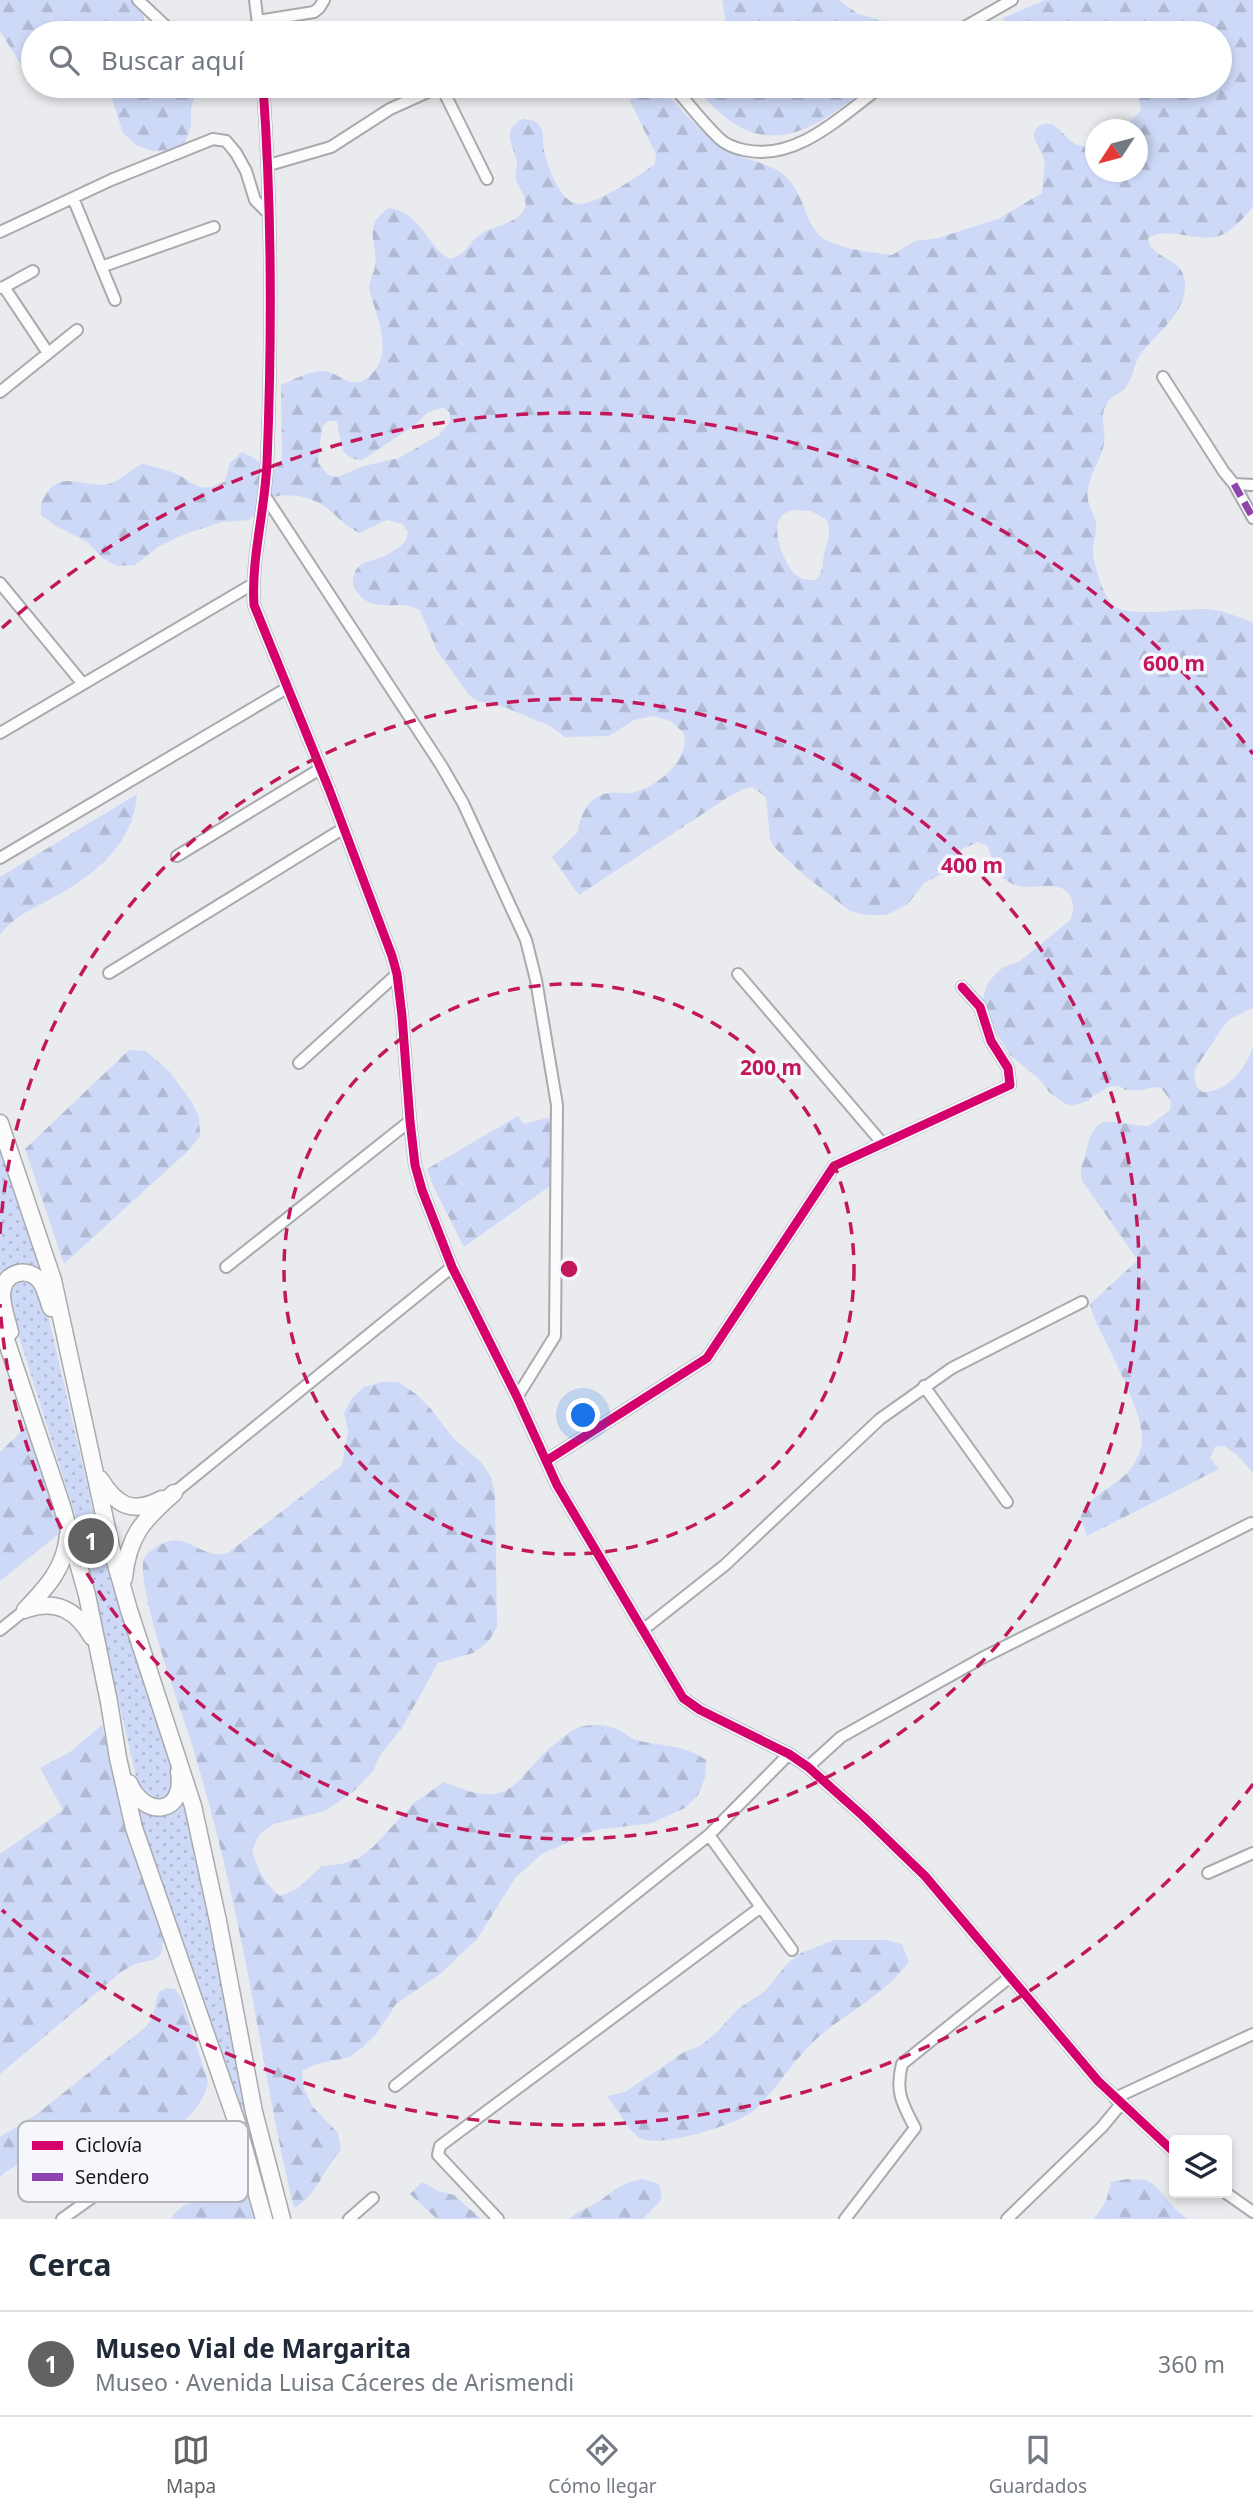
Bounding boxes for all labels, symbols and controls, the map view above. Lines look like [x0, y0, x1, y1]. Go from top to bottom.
search box [21, 21, 1232, 98]
icon: search [45, 41, 83, 79]
text: Buscar aquí [101, 42, 244, 78]
north arrow [1085, 119, 1148, 182]
text: 600 m [1143, 649, 1205, 677]
text: 400 m [941, 851, 1003, 879]
text: 200 m [740, 1053, 802, 1081]
centre of rings [557, 1257, 581, 1281]
your location [566, 1398, 600, 1432]
pin: 1 [68, 1515, 114, 1567]
legend [18, 2121, 248, 2202]
text: Ciclovía [75, 2132, 142, 2158]
map controls [1169, 2135, 1232, 2198]
button: layers [1169, 2135, 1232, 2198]
text: Sendero [75, 2164, 149, 2190]
text: Cerca [28, 2244, 111, 2285]
text: Museo Vial de Margarita [95, 2330, 411, 2366]
text: 1 [44, 2348, 58, 2380]
text: 360 m [1158, 2348, 1225, 2380]
text: Museo · Avenida Luisa Cáceres de Arismendi [95, 2366, 574, 2398]
tab: Mapa [166, 2431, 216, 2499]
tab: Cómo llegar [548, 2431, 657, 2499]
tab: Guardados [989, 2431, 1087, 2499]

